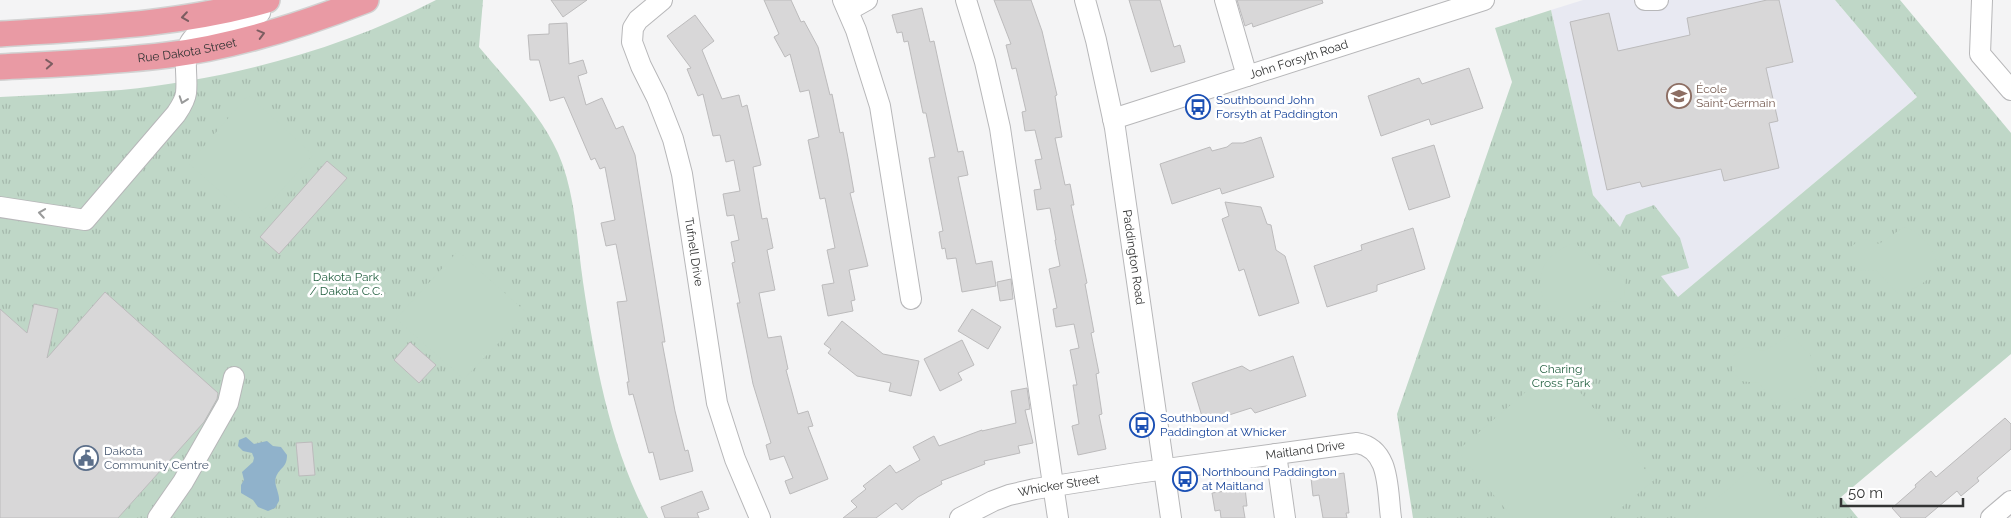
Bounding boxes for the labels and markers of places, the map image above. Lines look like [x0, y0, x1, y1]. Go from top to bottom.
place label: École Saint-Germain [1696, 82, 1775, 110]
school or university icon: École Saint-Germain [1666, 83, 1692, 109]
place label: Southbound John Forsyth at Paddington [1216, 93, 1338, 121]
bus stop icon: Southbound John Forsyth at Paddington [1185, 94, 1211, 120]
place label: Southbound Paddington at Whicker [1160, 411, 1287, 439]
bus stop icon: Southbound Paddington at Whicker [1129, 412, 1155, 438]
place label: Dakota Community Centre [104, 444, 209, 472]
public building icon: Dakota Community Centre [73, 445, 99, 471]
place label: Northbound Paddington at Maitland [1202, 465, 1337, 493]
bus stop icon: Northbound Paddington at Maitland [1172, 466, 1198, 492]

